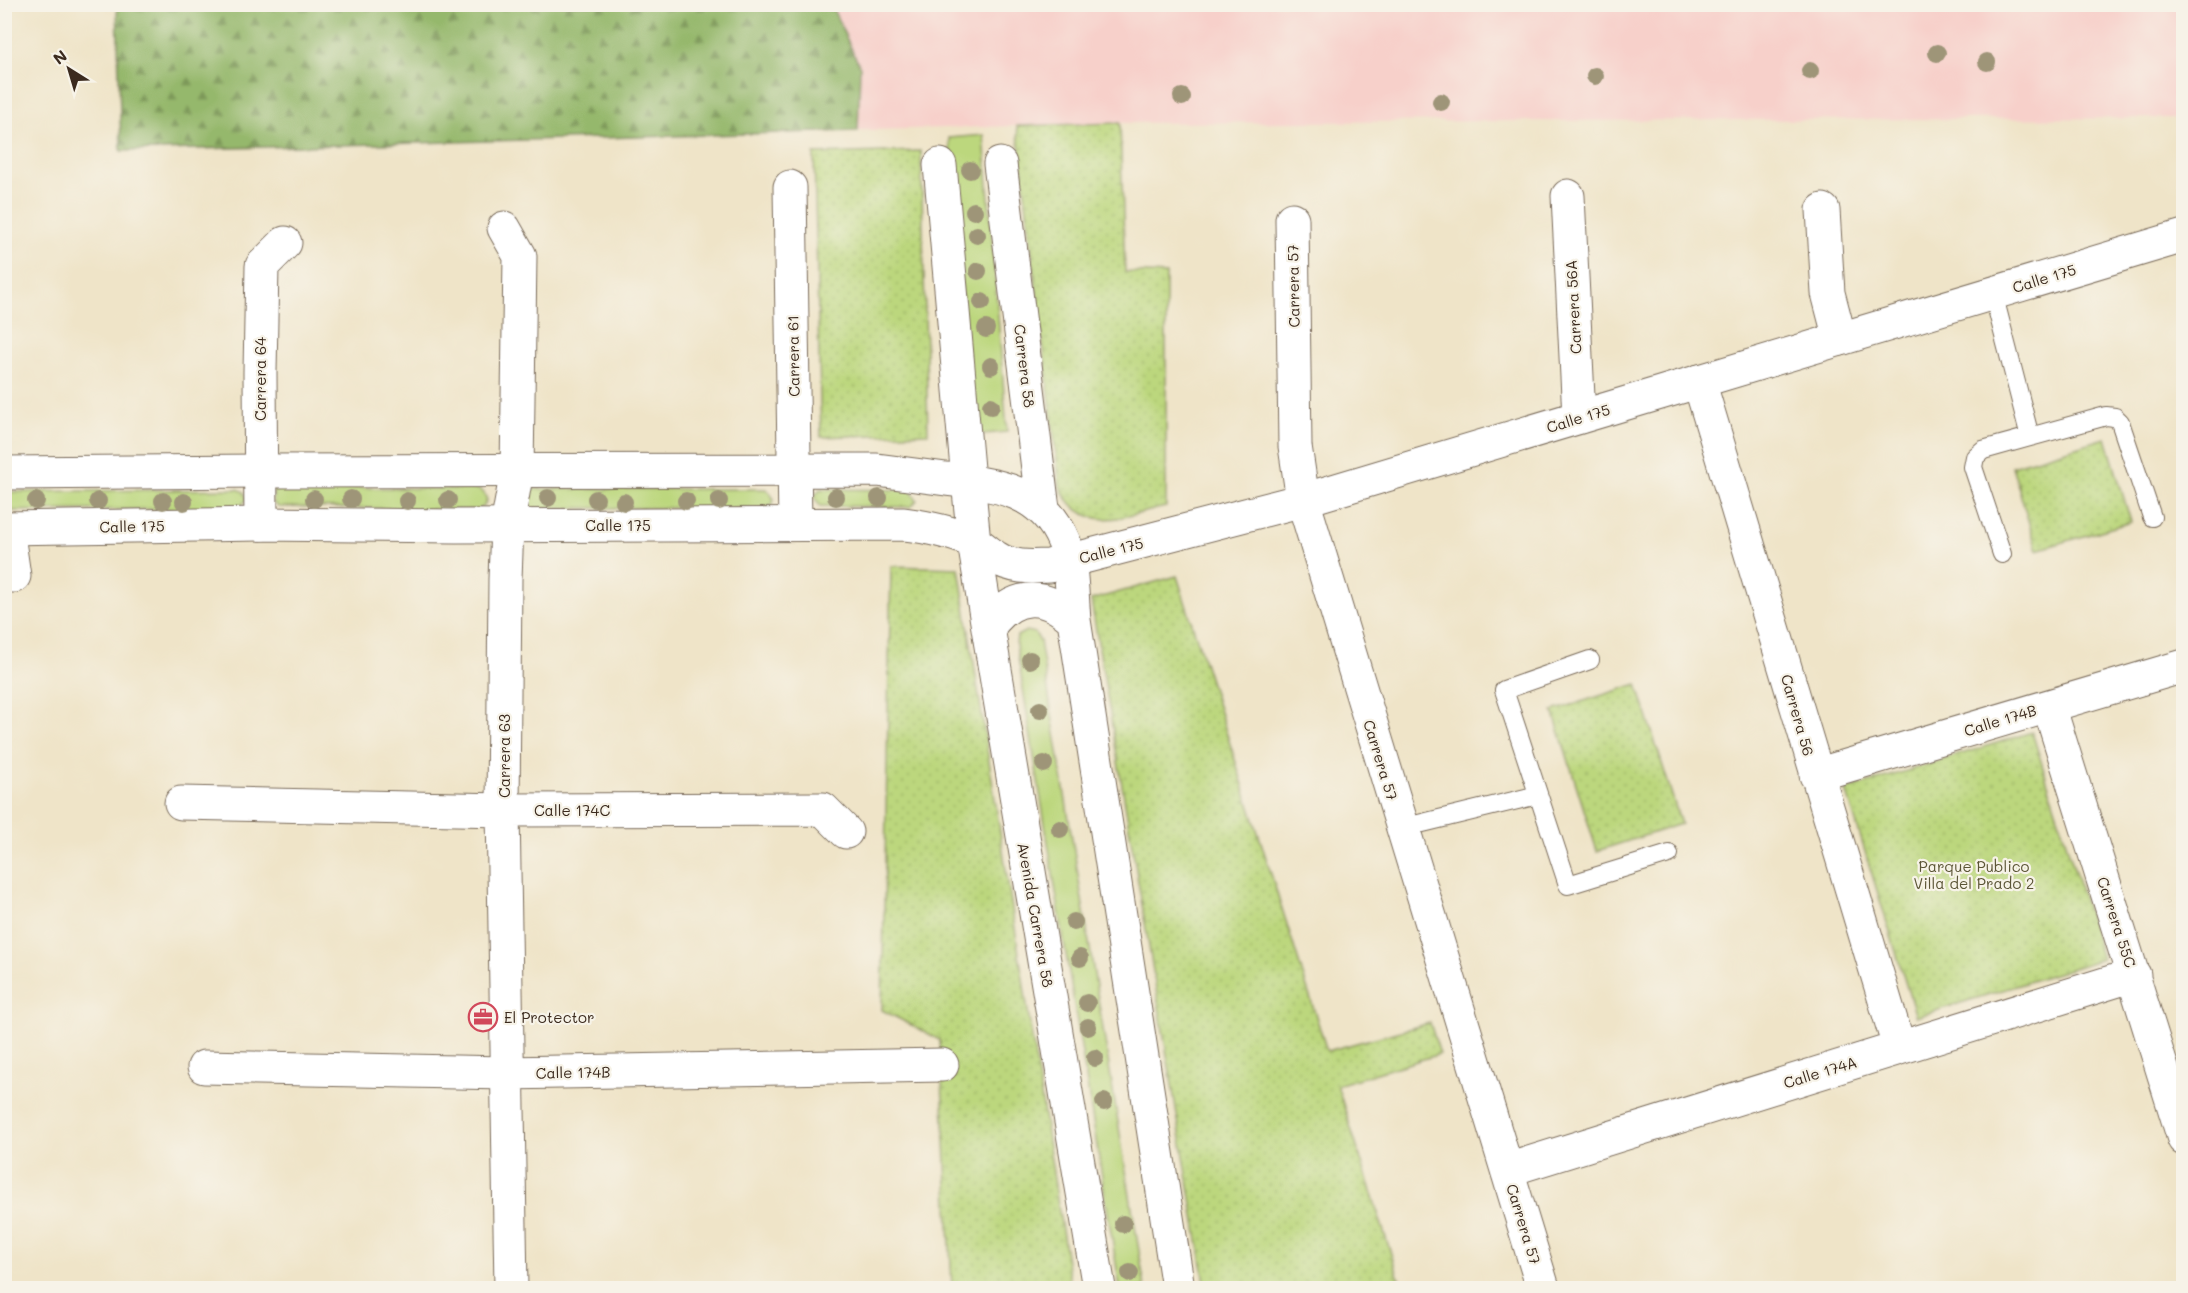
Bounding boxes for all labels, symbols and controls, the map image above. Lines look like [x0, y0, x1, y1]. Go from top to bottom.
north arrow [39, 39, 99, 99]
text: N [48, 45, 71, 69]
street label: Carrera 57 [1282, 244, 1304, 328]
street label: Carrera 56A [1561, 259, 1585, 355]
street label: Calle 175 [2010, 259, 2078, 297]
street label: Carrera 61 [782, 315, 804, 397]
street label: Carrera 58 [1010, 323, 1040, 409]
street label: Carrera 64 [250, 337, 270, 421]
street label: Calle 175 [1544, 399, 1612, 437]
street label: Calle 175 [99, 515, 165, 537]
street label: Calle 175 [585, 515, 651, 535]
street label: Calle 175 [1077, 532, 1145, 568]
street label: Carrera 56 [1777, 672, 1819, 758]
street label: Calle 174B [1961, 699, 2039, 741]
street label: Carrera 63 [494, 714, 514, 798]
street label: Carrera 57 [1359, 717, 1403, 803]
street label: Calle 174C [534, 800, 610, 820]
street label: Avenida Carrera 58 [1013, 841, 1059, 989]
park label: Parque Publico Villa del Prado 2 [1914, 856, 2034, 893]
street label: Carrera 55C [2093, 874, 2141, 970]
office icon: El Protector [467, 1001, 499, 1033]
place label: El Protector [504, 1007, 594, 1027]
street label: Calle 174A [1781, 1051, 1859, 1093]
street label: Calle 174B [535, 1061, 611, 1083]
street label: Carrera 57 [1502, 1181, 1546, 1267]

